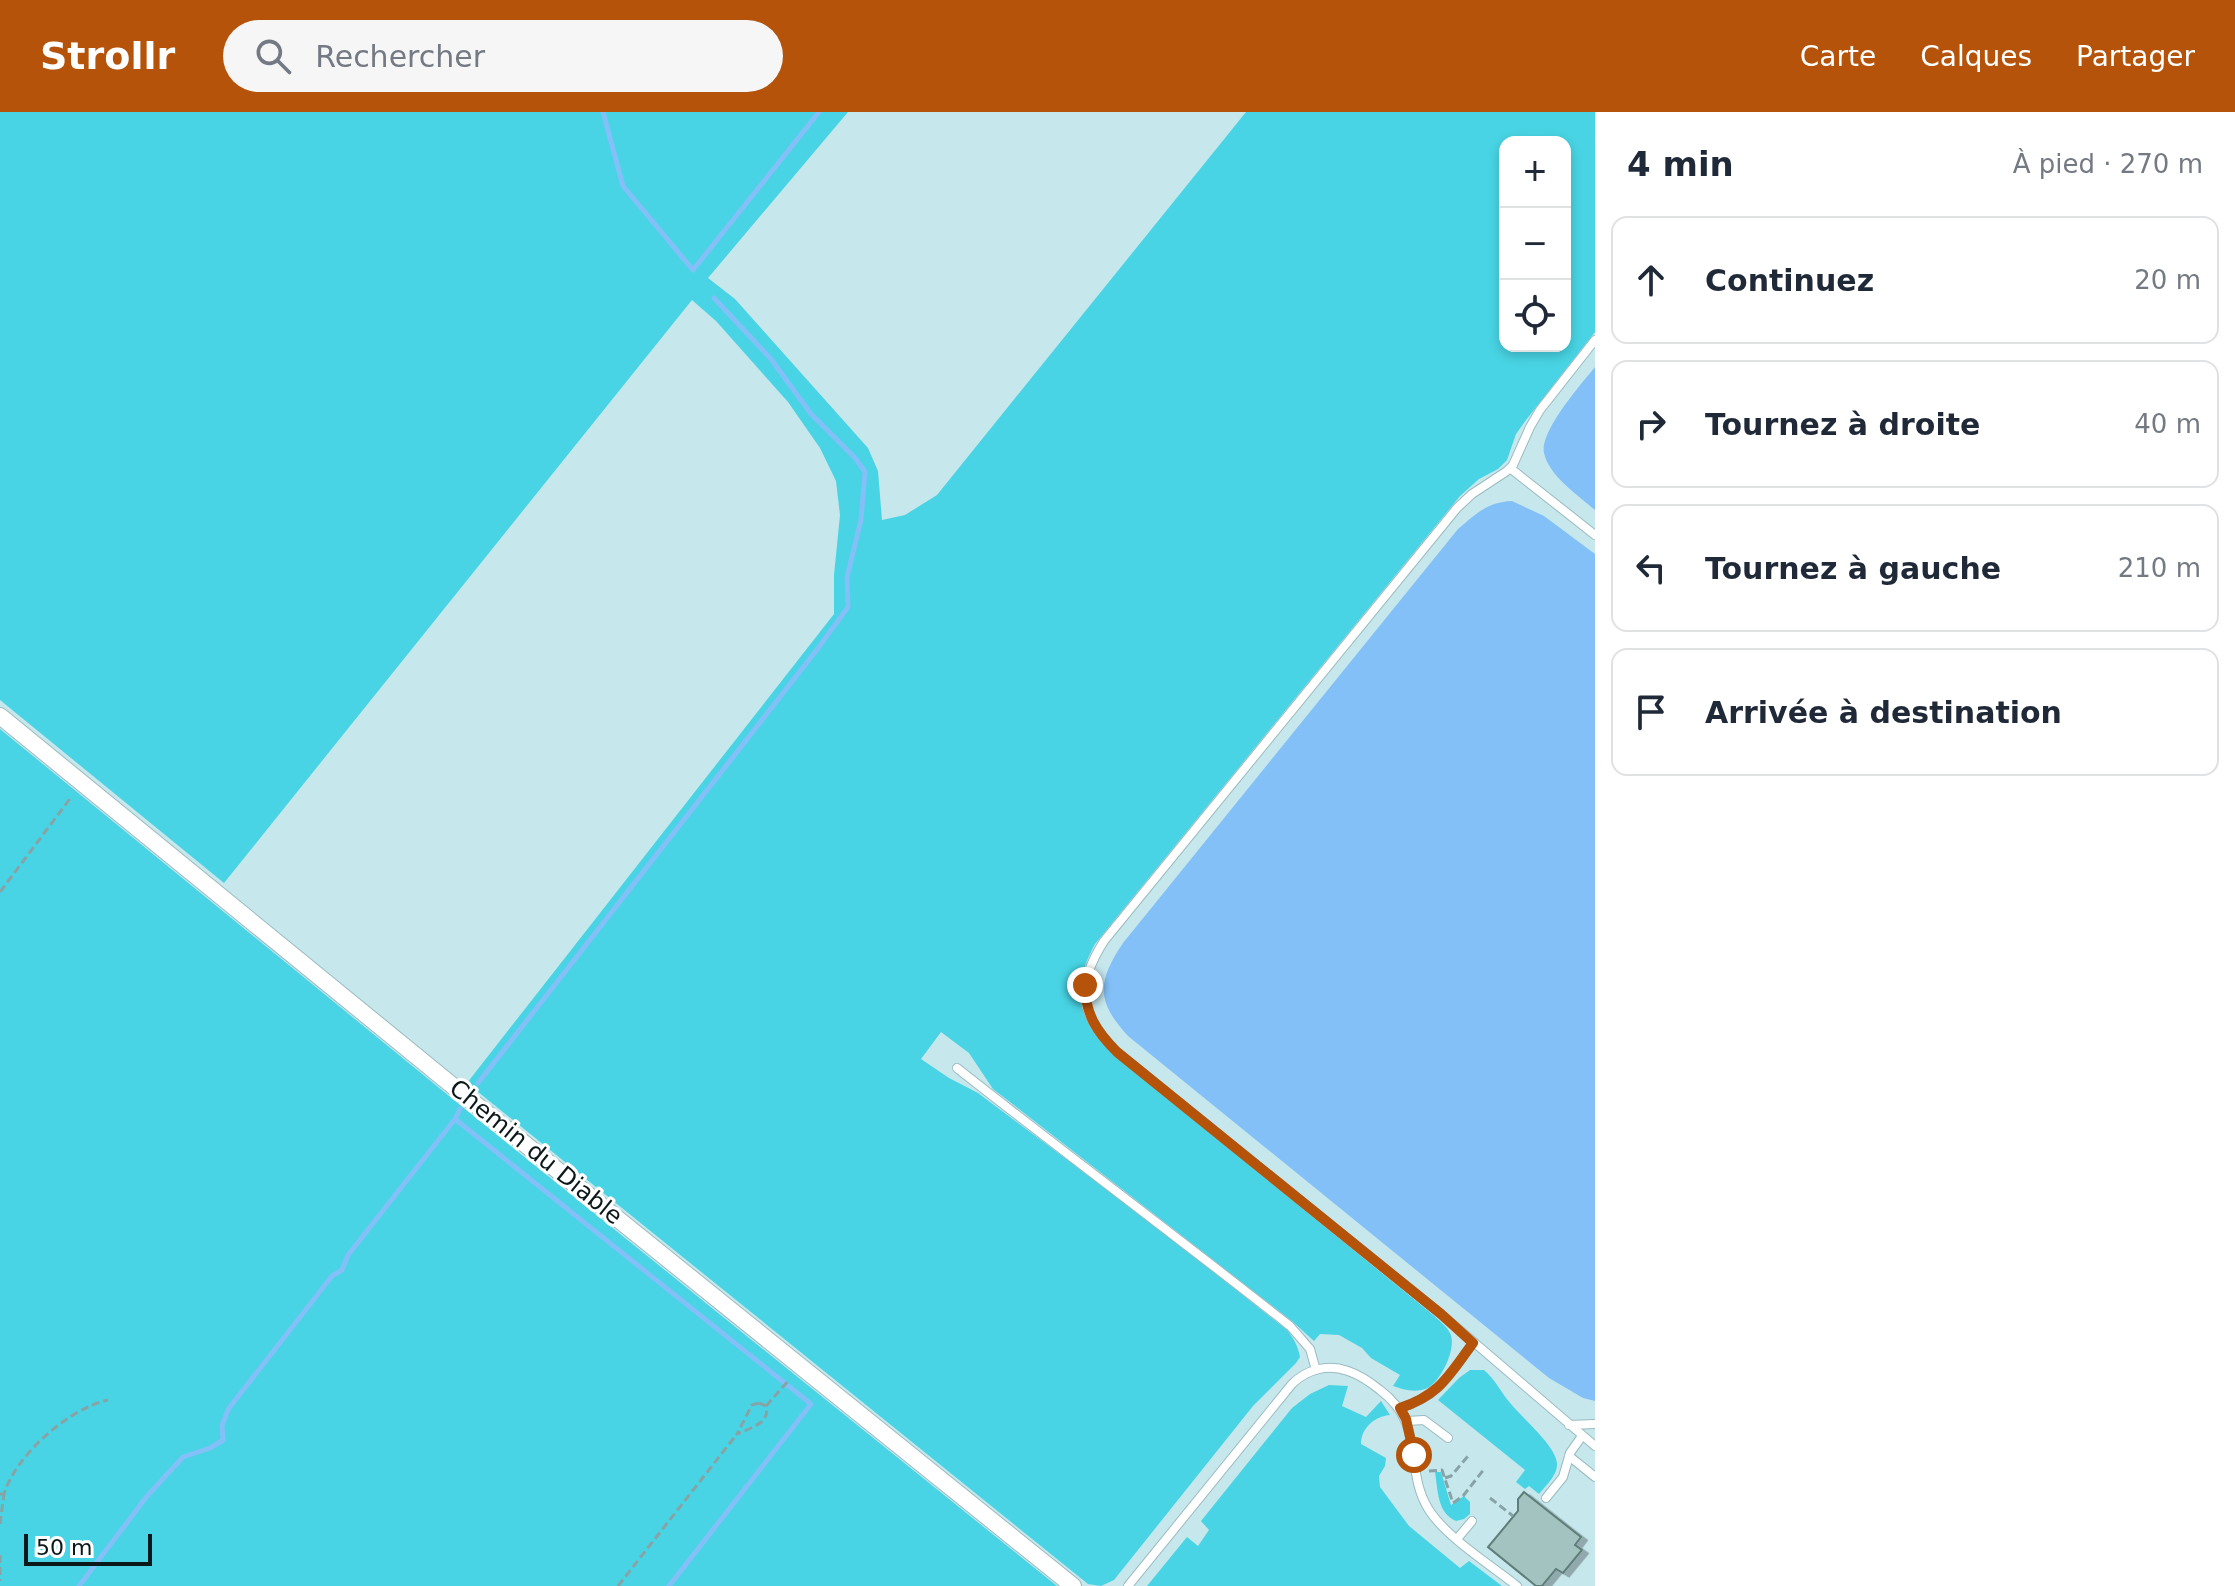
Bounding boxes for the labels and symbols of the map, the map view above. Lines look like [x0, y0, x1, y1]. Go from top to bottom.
route end [1067, 967, 1103, 1003]
street label: Chemin du Diable [444, 1074, 628, 1230]
route start [1396, 1437, 1432, 1473]
scale bar [24, 1530, 152, 1566]

